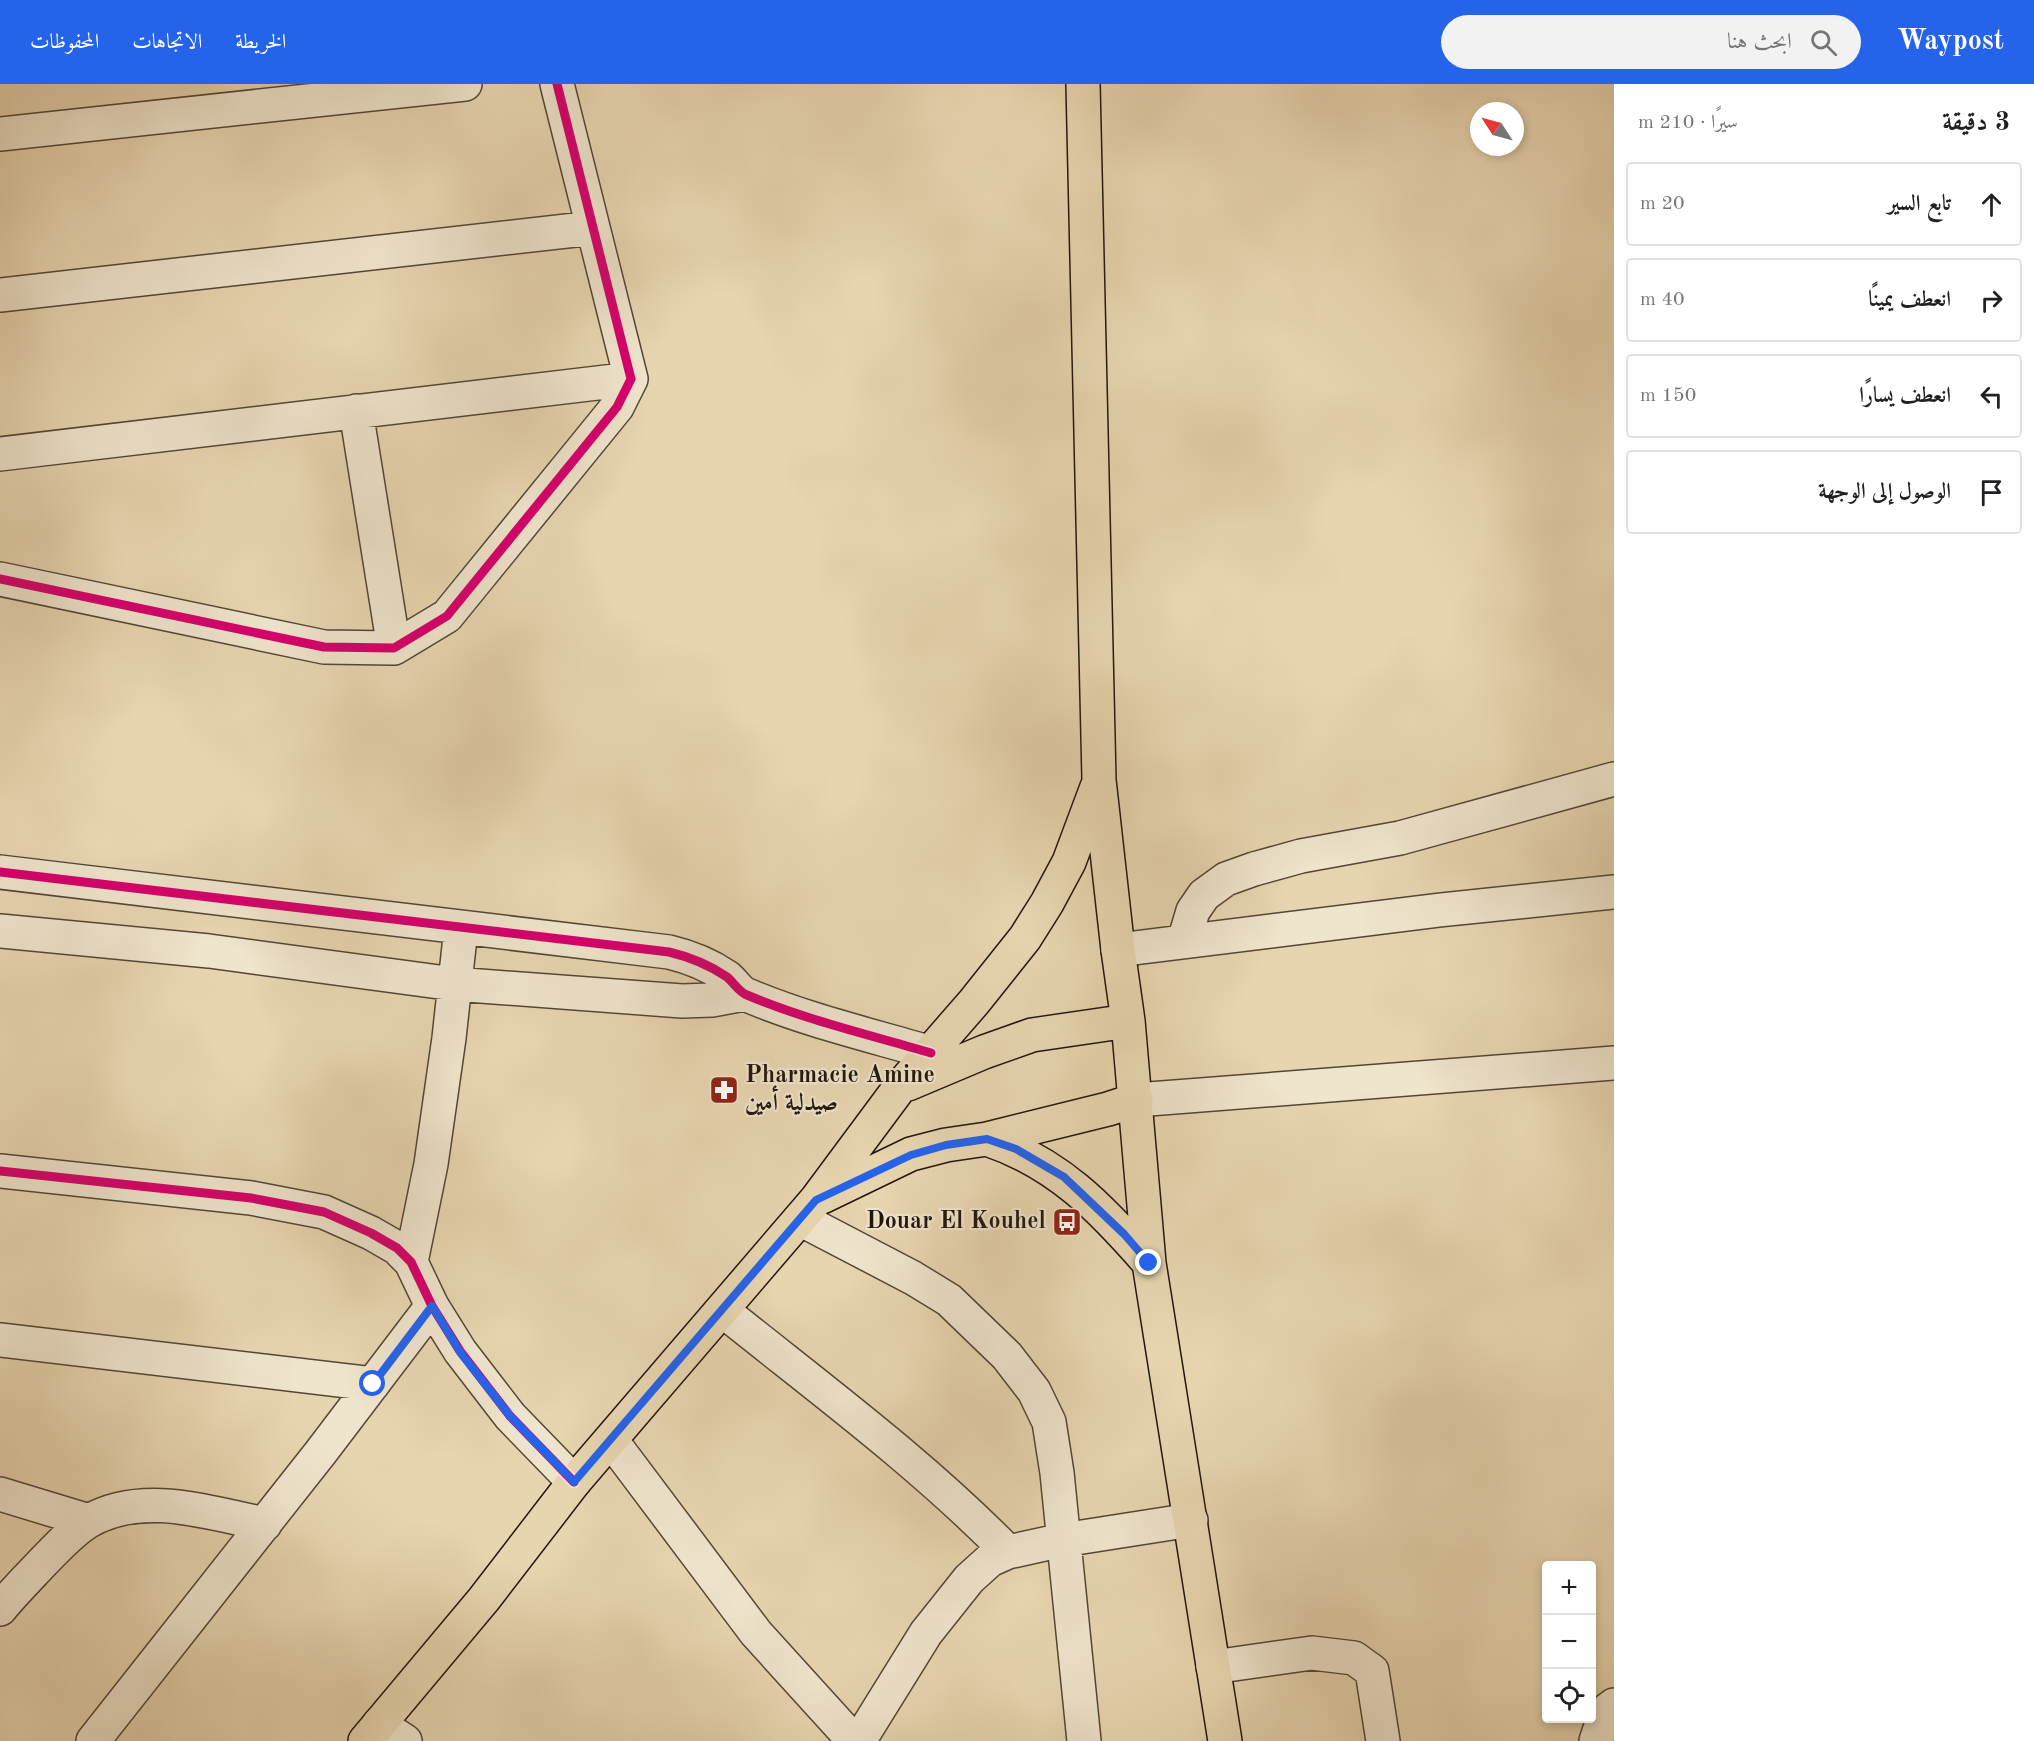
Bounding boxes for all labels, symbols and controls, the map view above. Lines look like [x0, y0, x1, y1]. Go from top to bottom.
search box [1441, 15, 1861, 69]
icon: search [1807, 26, 1840, 59]
text: Waypost [1897, 28, 2004, 56]
text: ابحث هنا [1727, 31, 1792, 53]
text: المحفوظات [30, 32, 99, 53]
text: الاتجاهات [132, 32, 202, 53]
text: الخريطة [235, 32, 286, 53]
north arrow [1470, 102, 1524, 156]
text: 3 دقيقة [1942, 110, 2010, 136]
text: سيرًا · 210 m [1638, 113, 1738, 133]
icon: ahead [1975, 188, 2008, 221]
text: تابع السير [1887, 193, 1951, 215]
text: 20 m [1640, 194, 1685, 214]
icon: right [1975, 284, 2008, 317]
text: انعطف يمينًا [1868, 289, 1951, 311]
text: 40 m [1640, 290, 1685, 310]
icon: left [1975, 380, 2008, 413]
text: انعطف يسارًا [1859, 385, 1951, 407]
text: 150 m [1640, 386, 1696, 406]
icon: arrive [1975, 476, 2008, 509]
text: الوصول إلى الوجهة [1818, 481, 1951, 503]
place label: Pharmacie Amine صيدلية أمين [745, 1064, 935, 1116]
pharmacy icon: Pharmacie Amine صيدلية أمين [708, 1074, 740, 1106]
bus stop icon: Douar El Kouhel [1051, 1206, 1083, 1238]
place label: Douar El Kouhel [866, 1210, 1046, 1234]
route end [1135, 1249, 1161, 1275]
route start [359, 1370, 385, 1396]
map controls [1542, 1561, 1596, 1723]
button: + [1542, 1561, 1596, 1615]
button: − [1542, 1615, 1596, 1669]
button: locate [1542, 1669, 1596, 1723]

